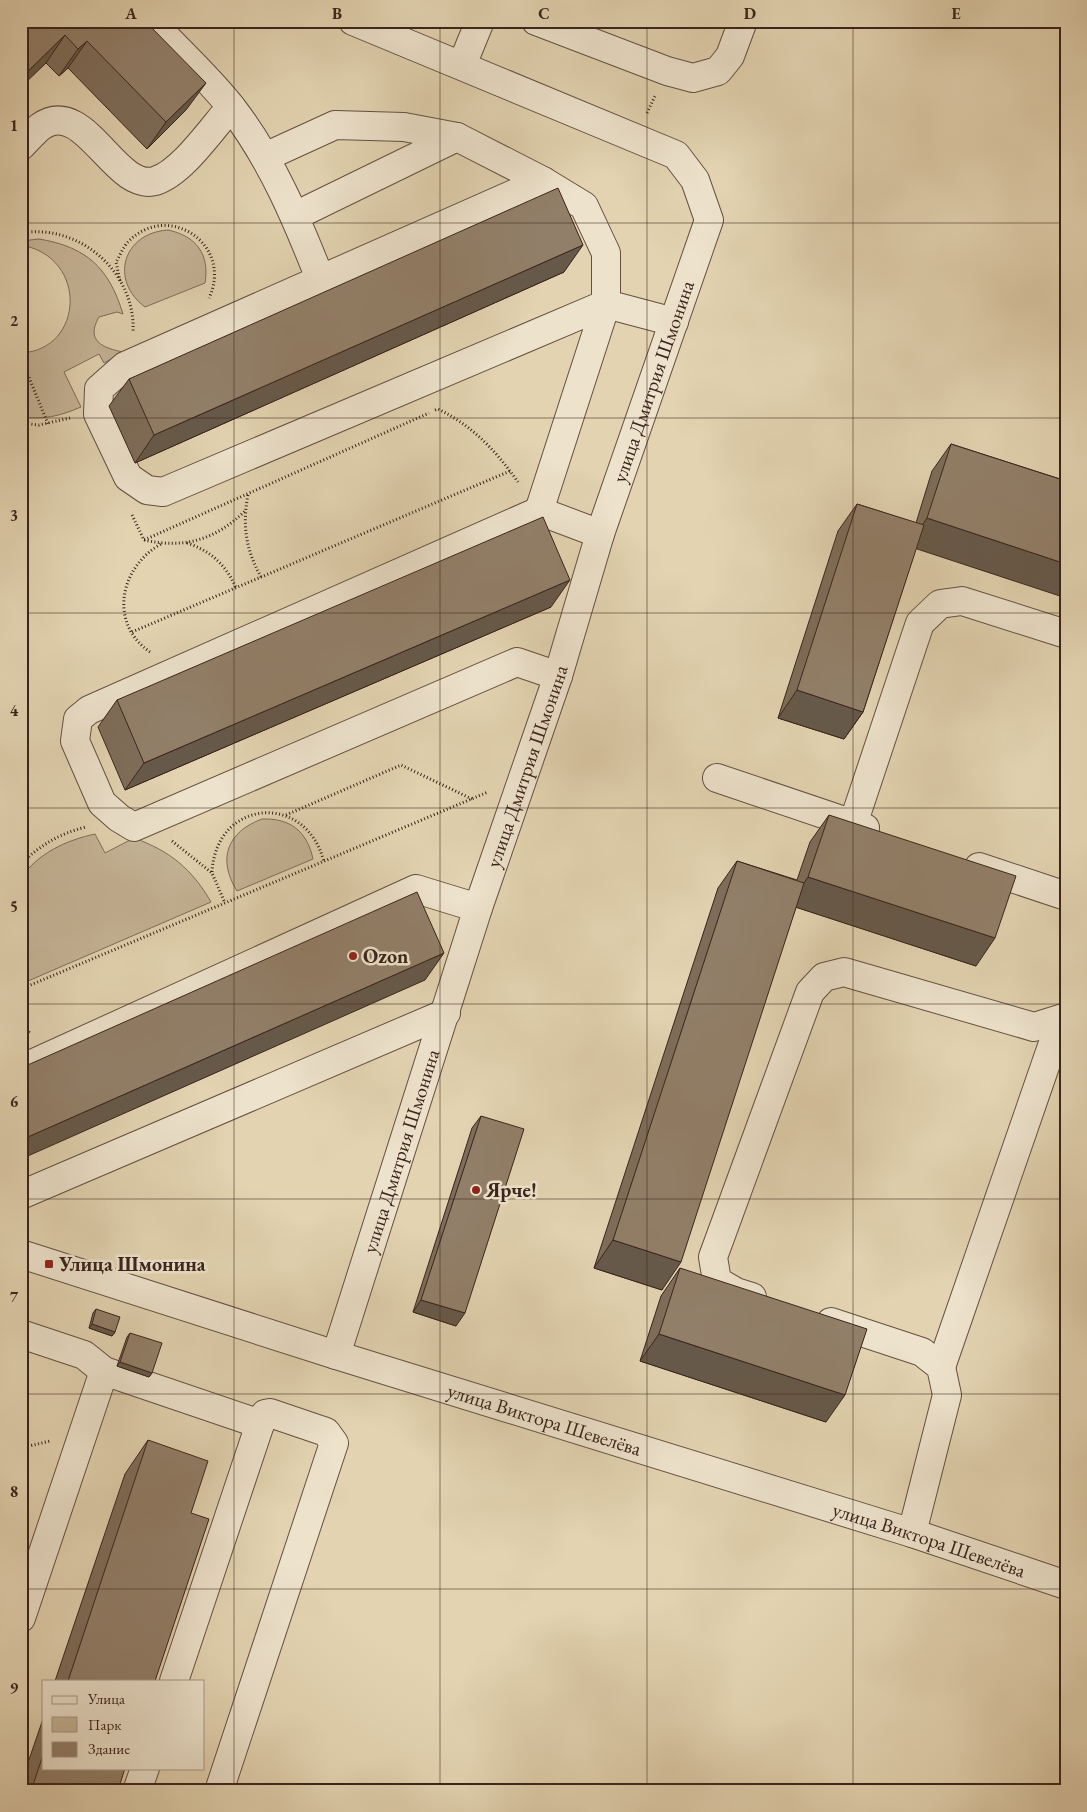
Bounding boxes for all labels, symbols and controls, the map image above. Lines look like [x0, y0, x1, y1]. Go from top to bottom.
text: A [124, 3, 137, 24]
text: B [332, 3, 342, 24]
text: C [538, 3, 550, 24]
text: D [744, 3, 756, 24]
text: E [951, 3, 961, 24]
text: 1 [10, 115, 18, 136]
street label: улица Дмитрия Шмонина [606, 277, 700, 486]
text: 2 [10, 310, 19, 331]
text: 3 [10, 505, 18, 526]
street label: улица Дмитрия Шмонина [480, 662, 574, 871]
text: 4 [10, 700, 19, 721]
text: 5 [10, 896, 18, 917]
place label: Ozon [363, 943, 408, 969]
marker: Ozon [347, 950, 359, 962]
street label: улица Дмитрия Шмонина [356, 1046, 445, 1256]
text: 6 [10, 1091, 19, 1112]
place label: Ярче! [485, 1177, 537, 1203]
marker: Ярче! [470, 1184, 482, 1196]
place label: Улица Шмонина [58, 1251, 206, 1277]
marker: Улица Шмонина [43, 1258, 55, 1270]
text: 7 [10, 1286, 19, 1307]
street label: улица Виктора Шевелёва [444, 1377, 645, 1462]
text: 8 [10, 1481, 18, 1502]
street label: улица Виктора Шевелёва [829, 1496, 1029, 1583]
text: 9 [10, 1677, 19, 1698]
legend [42, 1680, 205, 1770]
text: Улица [87, 1689, 125, 1708]
text: Парк [88, 1715, 121, 1734]
text: Здание [88, 1739, 130, 1758]

